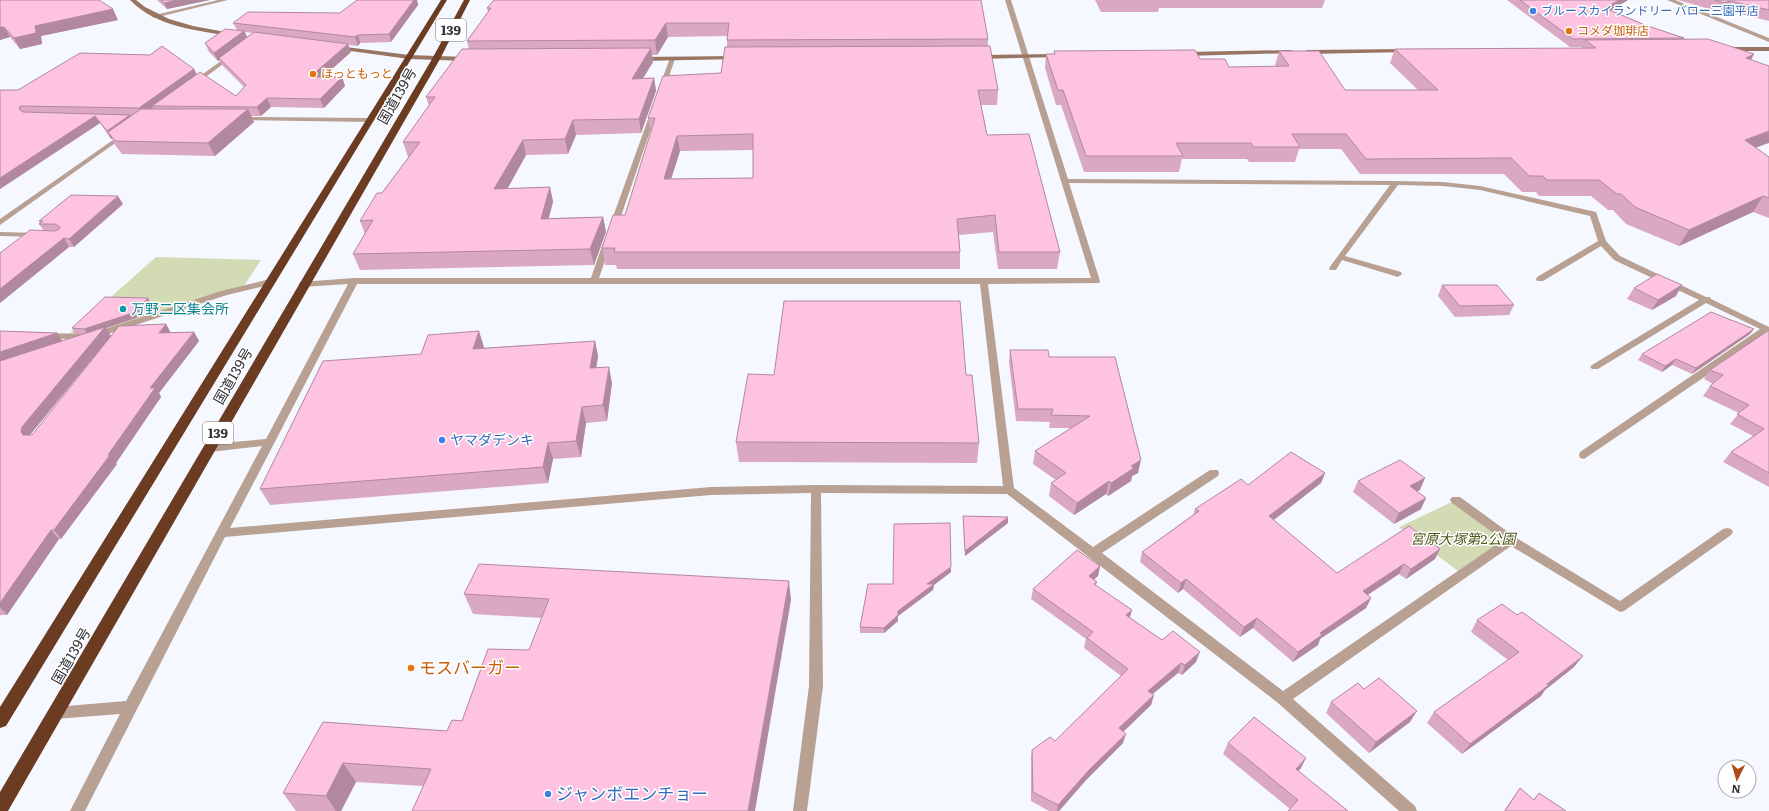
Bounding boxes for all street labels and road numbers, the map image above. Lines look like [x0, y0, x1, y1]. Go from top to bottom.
road number: 139 [436, 19, 466, 41]
street label: 国道139号 [372, 63, 420, 128]
street label: 国道139号 [208, 343, 256, 408]
road number: 139 [203, 422, 233, 444]
street label: 国道139号 [46, 623, 94, 688]

